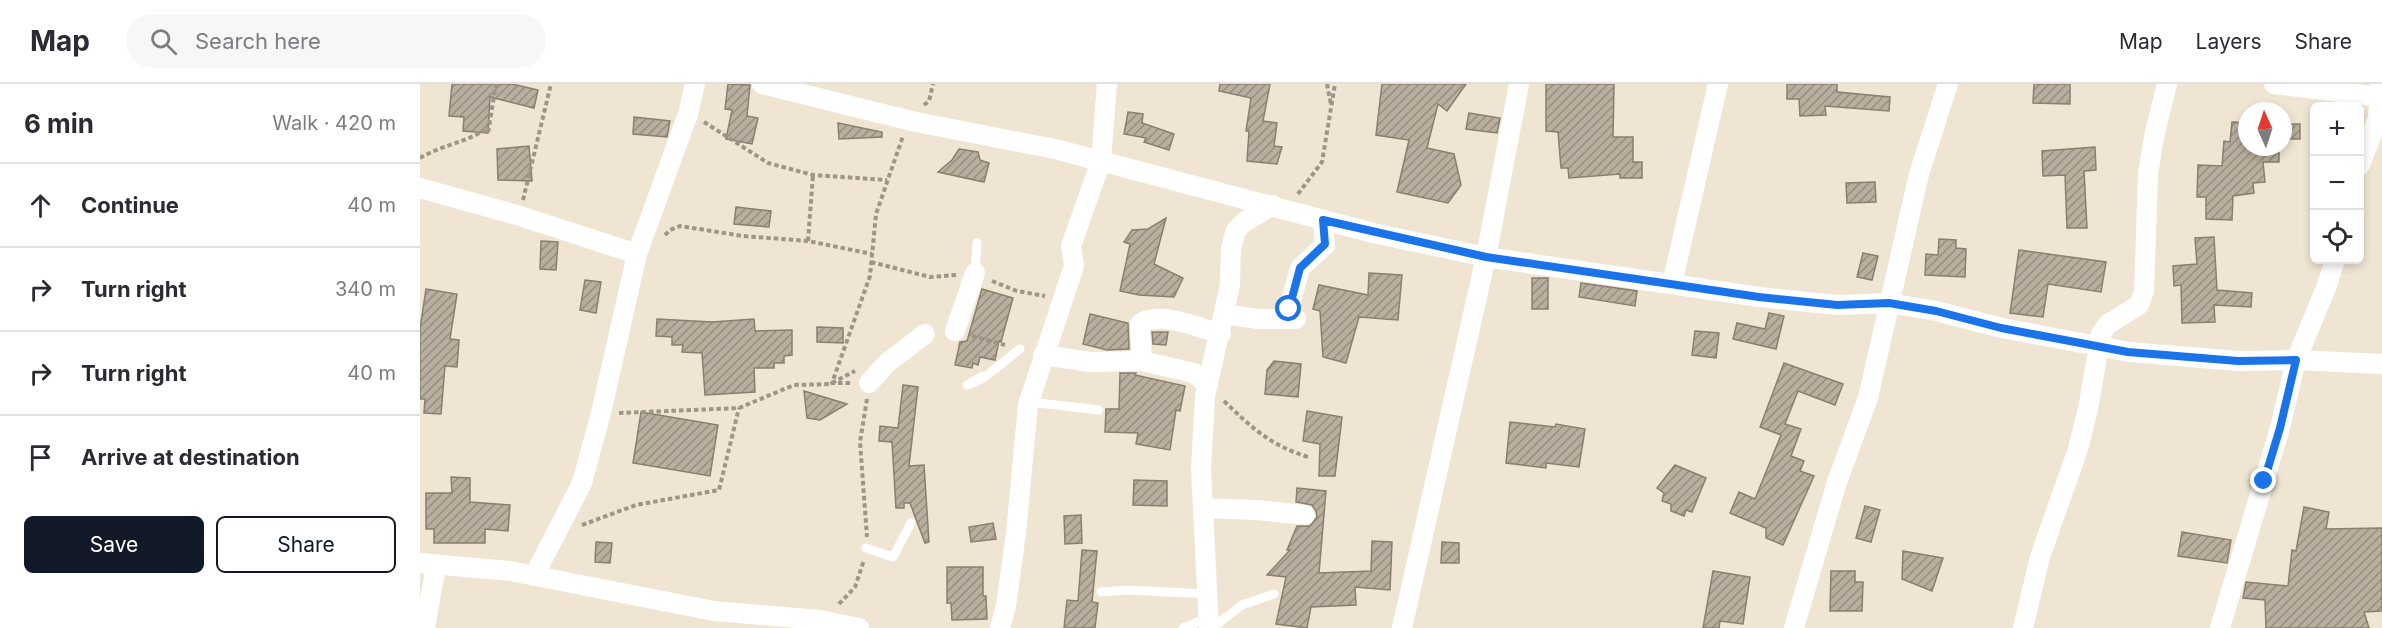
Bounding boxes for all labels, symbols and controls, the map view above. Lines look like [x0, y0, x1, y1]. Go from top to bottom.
search box [126, 14, 546, 68]
text: Map [30, 24, 90, 58]
icon: search [147, 25, 180, 58]
text: Search here [195, 28, 321, 54]
text: Map [2119, 29, 2163, 54]
text: Layers [2196, 29, 2262, 54]
text: Share [2295, 29, 2352, 54]
north arrow [2238, 102, 2292, 156]
map controls [2310, 102, 2364, 264]
button: + [2310, 102, 2364, 156]
text: 6 min [24, 108, 94, 139]
text: Walk · 420 m [272, 111, 396, 135]
button: − [2310, 156, 2364, 210]
icon: ahead [24, 189, 57, 222]
text: Continue [81, 192, 179, 218]
text: 40 m [347, 193, 396, 217]
button: locate [2310, 210, 2364, 264]
icon: right [24, 273, 57, 306]
text: Turn right [81, 276, 187, 302]
text: 340 m [335, 277, 396, 301]
route start [1275, 295, 1301, 321]
icon: right [24, 357, 57, 390]
text: Turn right [81, 360, 187, 386]
text: 40 m [347, 361, 396, 385]
icon: arrive [24, 441, 57, 474]
text: Arrive at destination [81, 444, 300, 470]
route end [2250, 467, 2276, 493]
button: Save [24, 516, 204, 573]
button: Share [216, 516, 396, 573]

